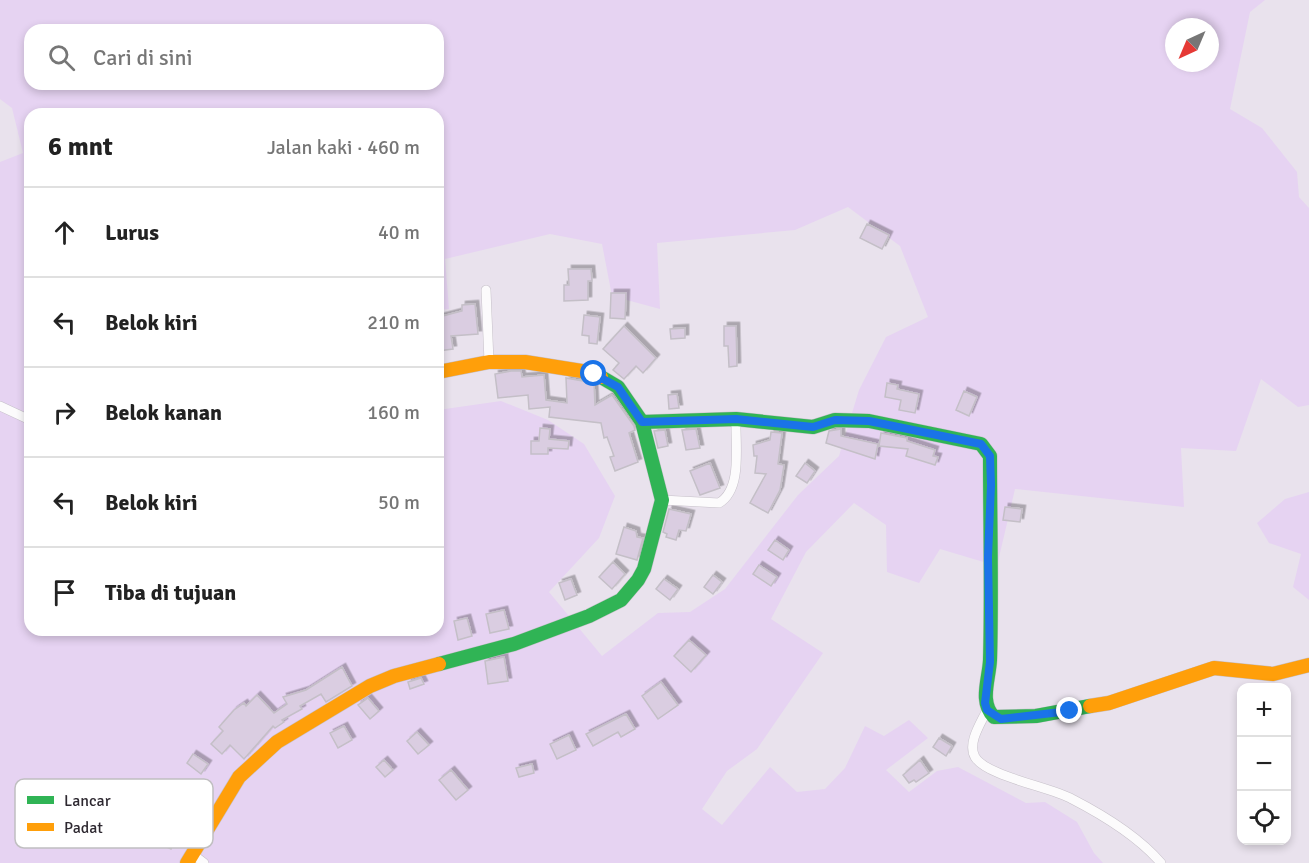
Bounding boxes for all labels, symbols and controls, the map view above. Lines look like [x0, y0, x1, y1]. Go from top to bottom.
north arrow [1165, 18, 1219, 72]
search box [24, 24, 444, 90]
icon: search [45, 41, 78, 74]
text: Cari di sini [93, 44, 193, 71]
text: 6 mnt [48, 131, 113, 163]
text: Jalan kaki · 460 m [267, 135, 420, 160]
icon: ahead [48, 216, 81, 249]
text: Lurus [105, 219, 159, 246]
text: 40 m [378, 220, 420, 245]
icon: left [48, 306, 81, 339]
text: Belok kiri [105, 309, 198, 336]
text: 210 m [367, 310, 420, 335]
route start [580, 360, 606, 386]
icon: right [48, 396, 81, 429]
text: Belok kanan [105, 399, 222, 426]
text: 160 m [367, 400, 420, 425]
icon: left [48, 486, 81, 519]
text: Belok kiri [105, 489, 198, 516]
text: 50 m [378, 490, 420, 515]
icon: arrive [48, 576, 81, 609]
text: Tiba di tujuan [105, 579, 236, 606]
map controls [1237, 683, 1291, 845]
button: + [1237, 683, 1291, 737]
route end [1056, 697, 1082, 723]
button: − [1237, 737, 1291, 791]
legend [15, 779, 213, 848]
text: Lancar [64, 791, 111, 811]
button: locate [1237, 791, 1291, 845]
text: Padat [64, 818, 103, 838]

